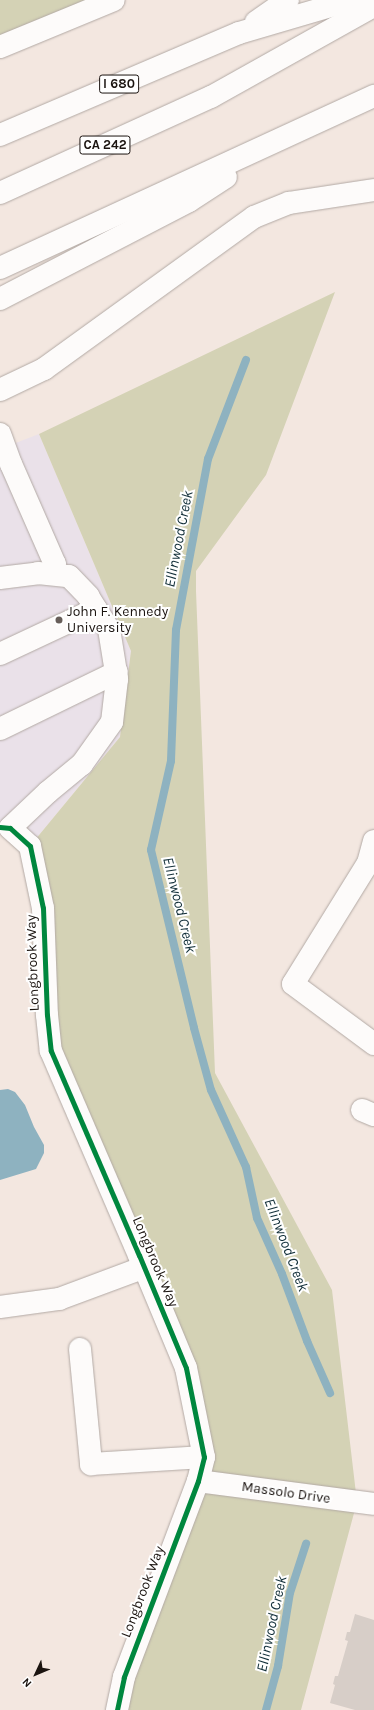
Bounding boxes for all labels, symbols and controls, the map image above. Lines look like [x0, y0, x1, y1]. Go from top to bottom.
road number: I 680 [99, 73, 139, 95]
road number: CA 242 [79, 134, 131, 156]
water label: Ellinwood Creek [161, 489, 197, 589]
place label: John F. Kennedy University [67, 604, 168, 636]
marker: John F. Kennedy University [54, 615, 64, 625]
water label: Ellinwood Creek [158, 855, 200, 955]
street label: Longbrook Way [23, 914, 43, 1012]
water label: Ellinwood Creek [260, 1196, 312, 1294]
street label: Longbrook Way [128, 1214, 182, 1310]
street label: Massolo Drive [241, 1478, 331, 1508]
street label: Longbrook Way [118, 1544, 168, 1640]
water label: Ellinwood Creek [253, 1574, 291, 1674]
north arrow [16, 1654, 56, 1694]
text: N [20, 1675, 34, 1690]

